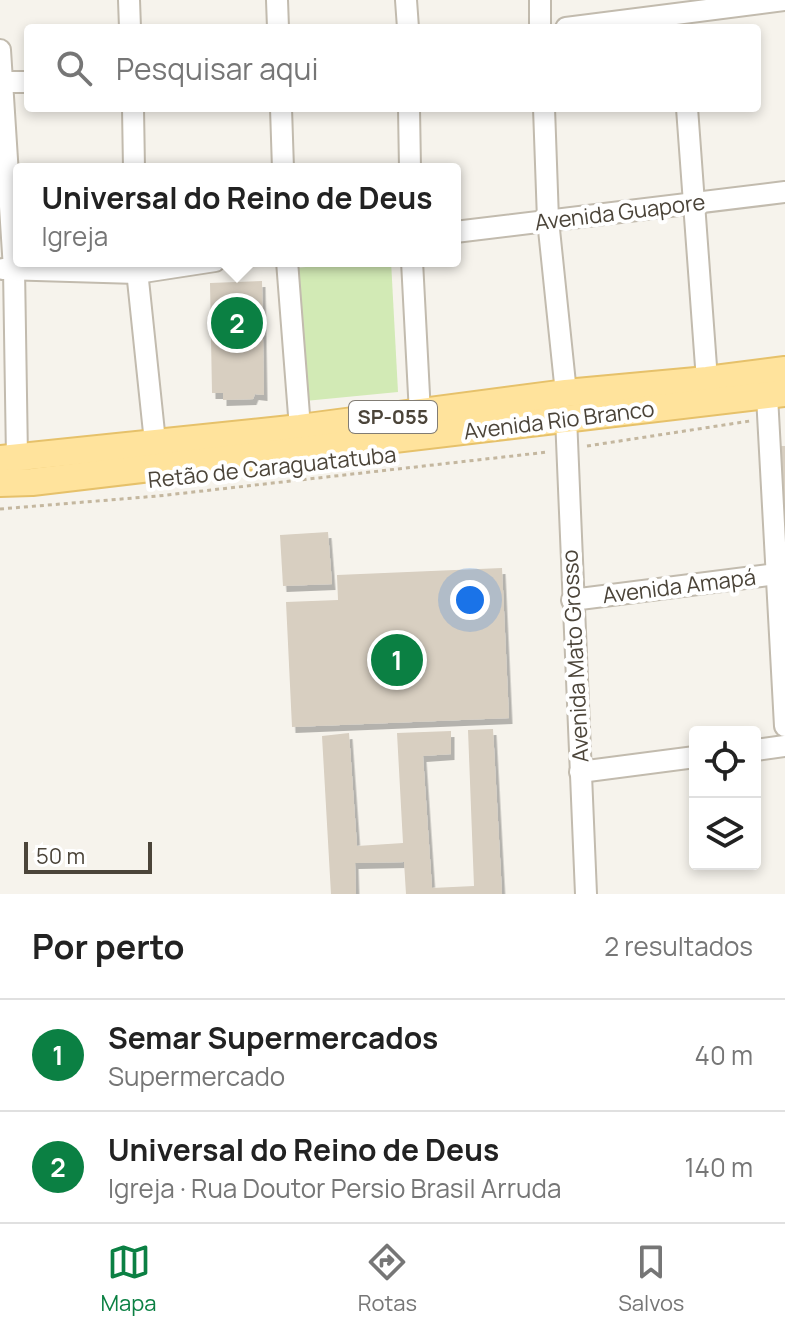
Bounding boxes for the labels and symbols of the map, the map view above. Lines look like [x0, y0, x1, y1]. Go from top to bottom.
street label: Avenida Guapore [533, 187, 707, 237]
pin: 2 [211, 293, 263, 353]
street label: Avenida Rio Branco [462, 393, 656, 447]
road number: SP-055 [349, 401, 437, 433]
street label: Retão de Caraguatatuba [146, 439, 398, 495]
street label: Avenida Mato Grosso [554, 549, 596, 763]
street label: Avenida Amapá [601, 562, 757, 610]
your location [450, 580, 490, 620]
pin: 1 [371, 630, 423, 690]
scale bar [24, 838, 152, 874]

